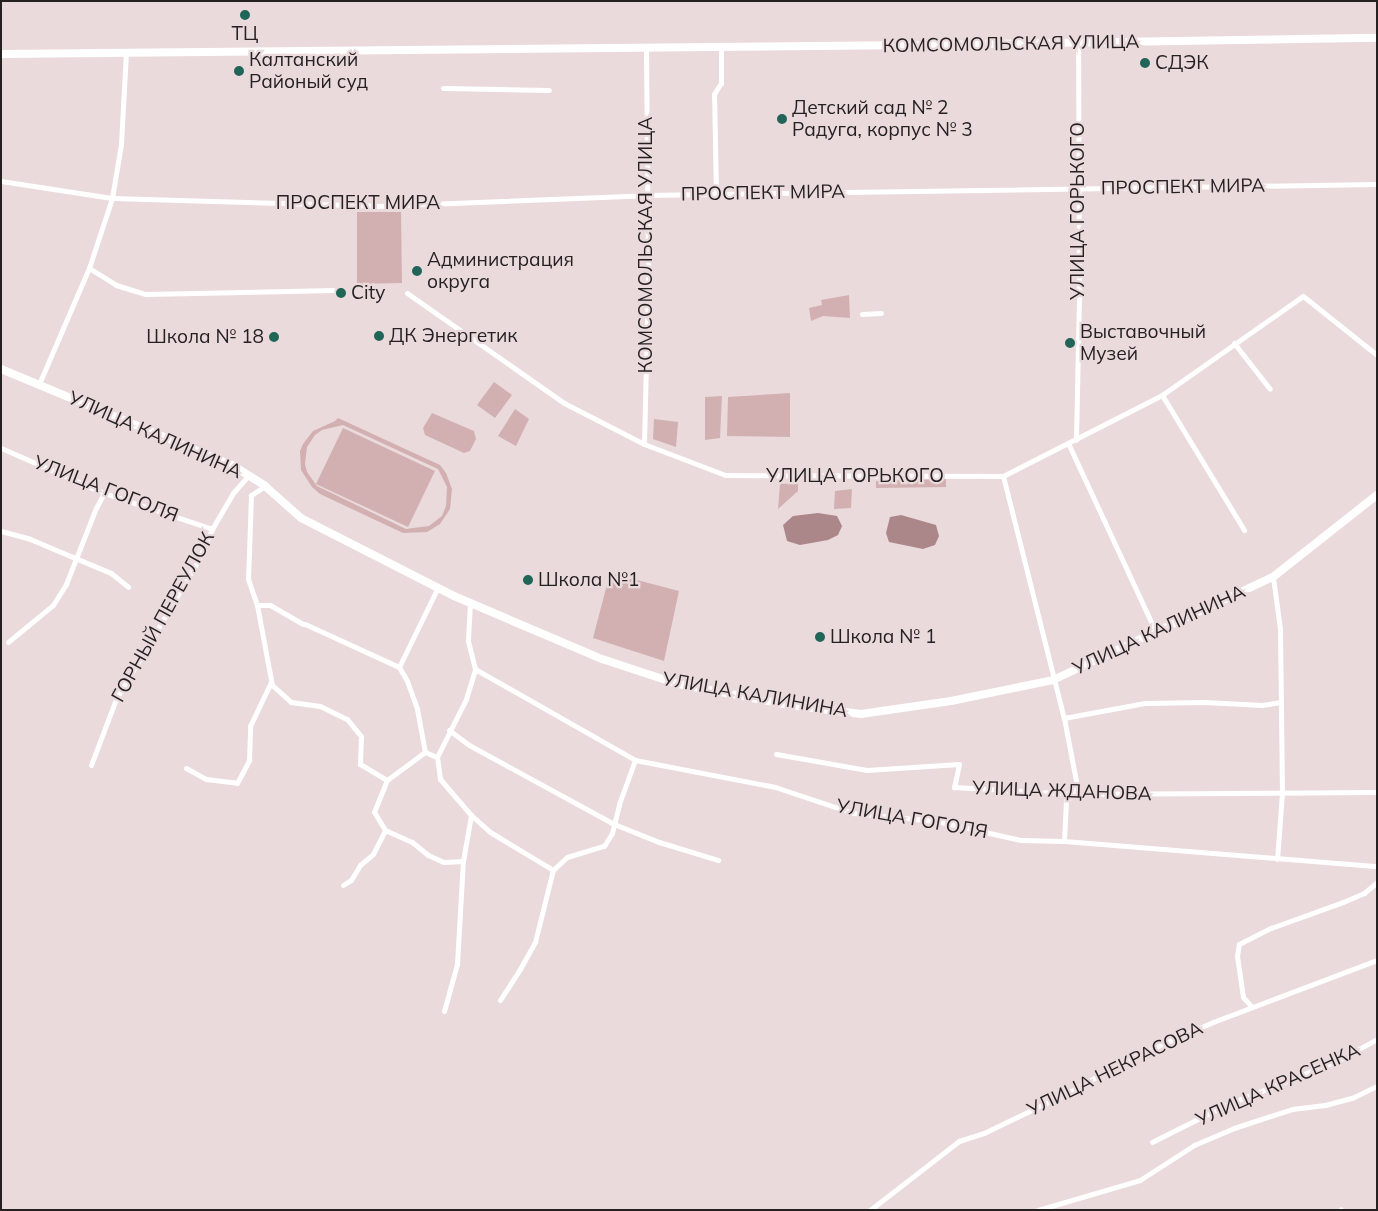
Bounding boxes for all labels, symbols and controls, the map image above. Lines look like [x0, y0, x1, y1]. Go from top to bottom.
marker: ТЦ [239, 9, 251, 21]
place label: ТЦ [232, 23, 258, 45]
street label: КОМСОМОЛЬСКАЯ УЛИЦА [882, 30, 1140, 58]
place label: Калтанский Районый суд [249, 49, 368, 93]
place label: СДЭК [1155, 52, 1209, 74]
marker: СДЭК [1139, 57, 1151, 69]
marker: Калтанский Районый суд [233, 65, 245, 77]
place label: Детский сад № 2 Радуга, корпус № 3 [792, 97, 973, 141]
marker: Детский сад № 2 Радуга, корпус № 3 [776, 113, 788, 125]
street label: КОМСОМОЛЬСКАЯ УЛИЦА [635, 117, 657, 373]
street label: УЛИЦА ГОРЬКОГО [1067, 122, 1089, 300]
street label: ПРОСПЕКТ МИРА [1101, 174, 1265, 200]
street label: ПРОСПЕКТ МИРА [681, 180, 845, 206]
street label: ПРОСПЕКТ МИРА [276, 192, 440, 214]
place label: Администрация округа [427, 249, 574, 293]
marker: Администрация округа [411, 265, 423, 277]
place label: City [351, 282, 385, 304]
marker: City [335, 287, 347, 299]
place label: Выставочный Музей [1080, 321, 1206, 365]
place label: ДК Энергетик [389, 325, 517, 347]
place label: Школа № 18 [146, 326, 264, 348]
marker: ДК Энергетик [373, 330, 385, 342]
marker: Школа № 18 [268, 331, 280, 343]
marker: Выставочный Музей [1064, 337, 1076, 349]
street label: УЛИЦА КАЛИНИНА [65, 386, 245, 484]
street label: УЛИЦА ГОГОЛЯ [30, 451, 182, 527]
street label: УЛИЦА ГОРЬКОГО [766, 465, 944, 487]
street label: ГОРНЫЙ ПЕРЕУЛОК [107, 528, 219, 706]
place label: Школа №1 [538, 569, 639, 591]
marker: Школа №1 [522, 574, 534, 586]
street label: УЛИЦА КАЛИНИНА [1069, 580, 1249, 680]
place label: Школа № 1 [830, 626, 936, 648]
marker: Школа № 1 [814, 631, 826, 643]
street label: УЛИЦА КАЛИНИНА [661, 667, 849, 723]
street label: УЛИЦА ЖДАНОВА [972, 776, 1152, 806]
street label: УЛИЦА ГОГОЛЯ [835, 794, 989, 844]
street label: УЛИЦА НЕКРАСОВА [1024, 1017, 1206, 1121]
street label: УЛИЦА КРАСЕНКА [1192, 1039, 1364, 1131]

